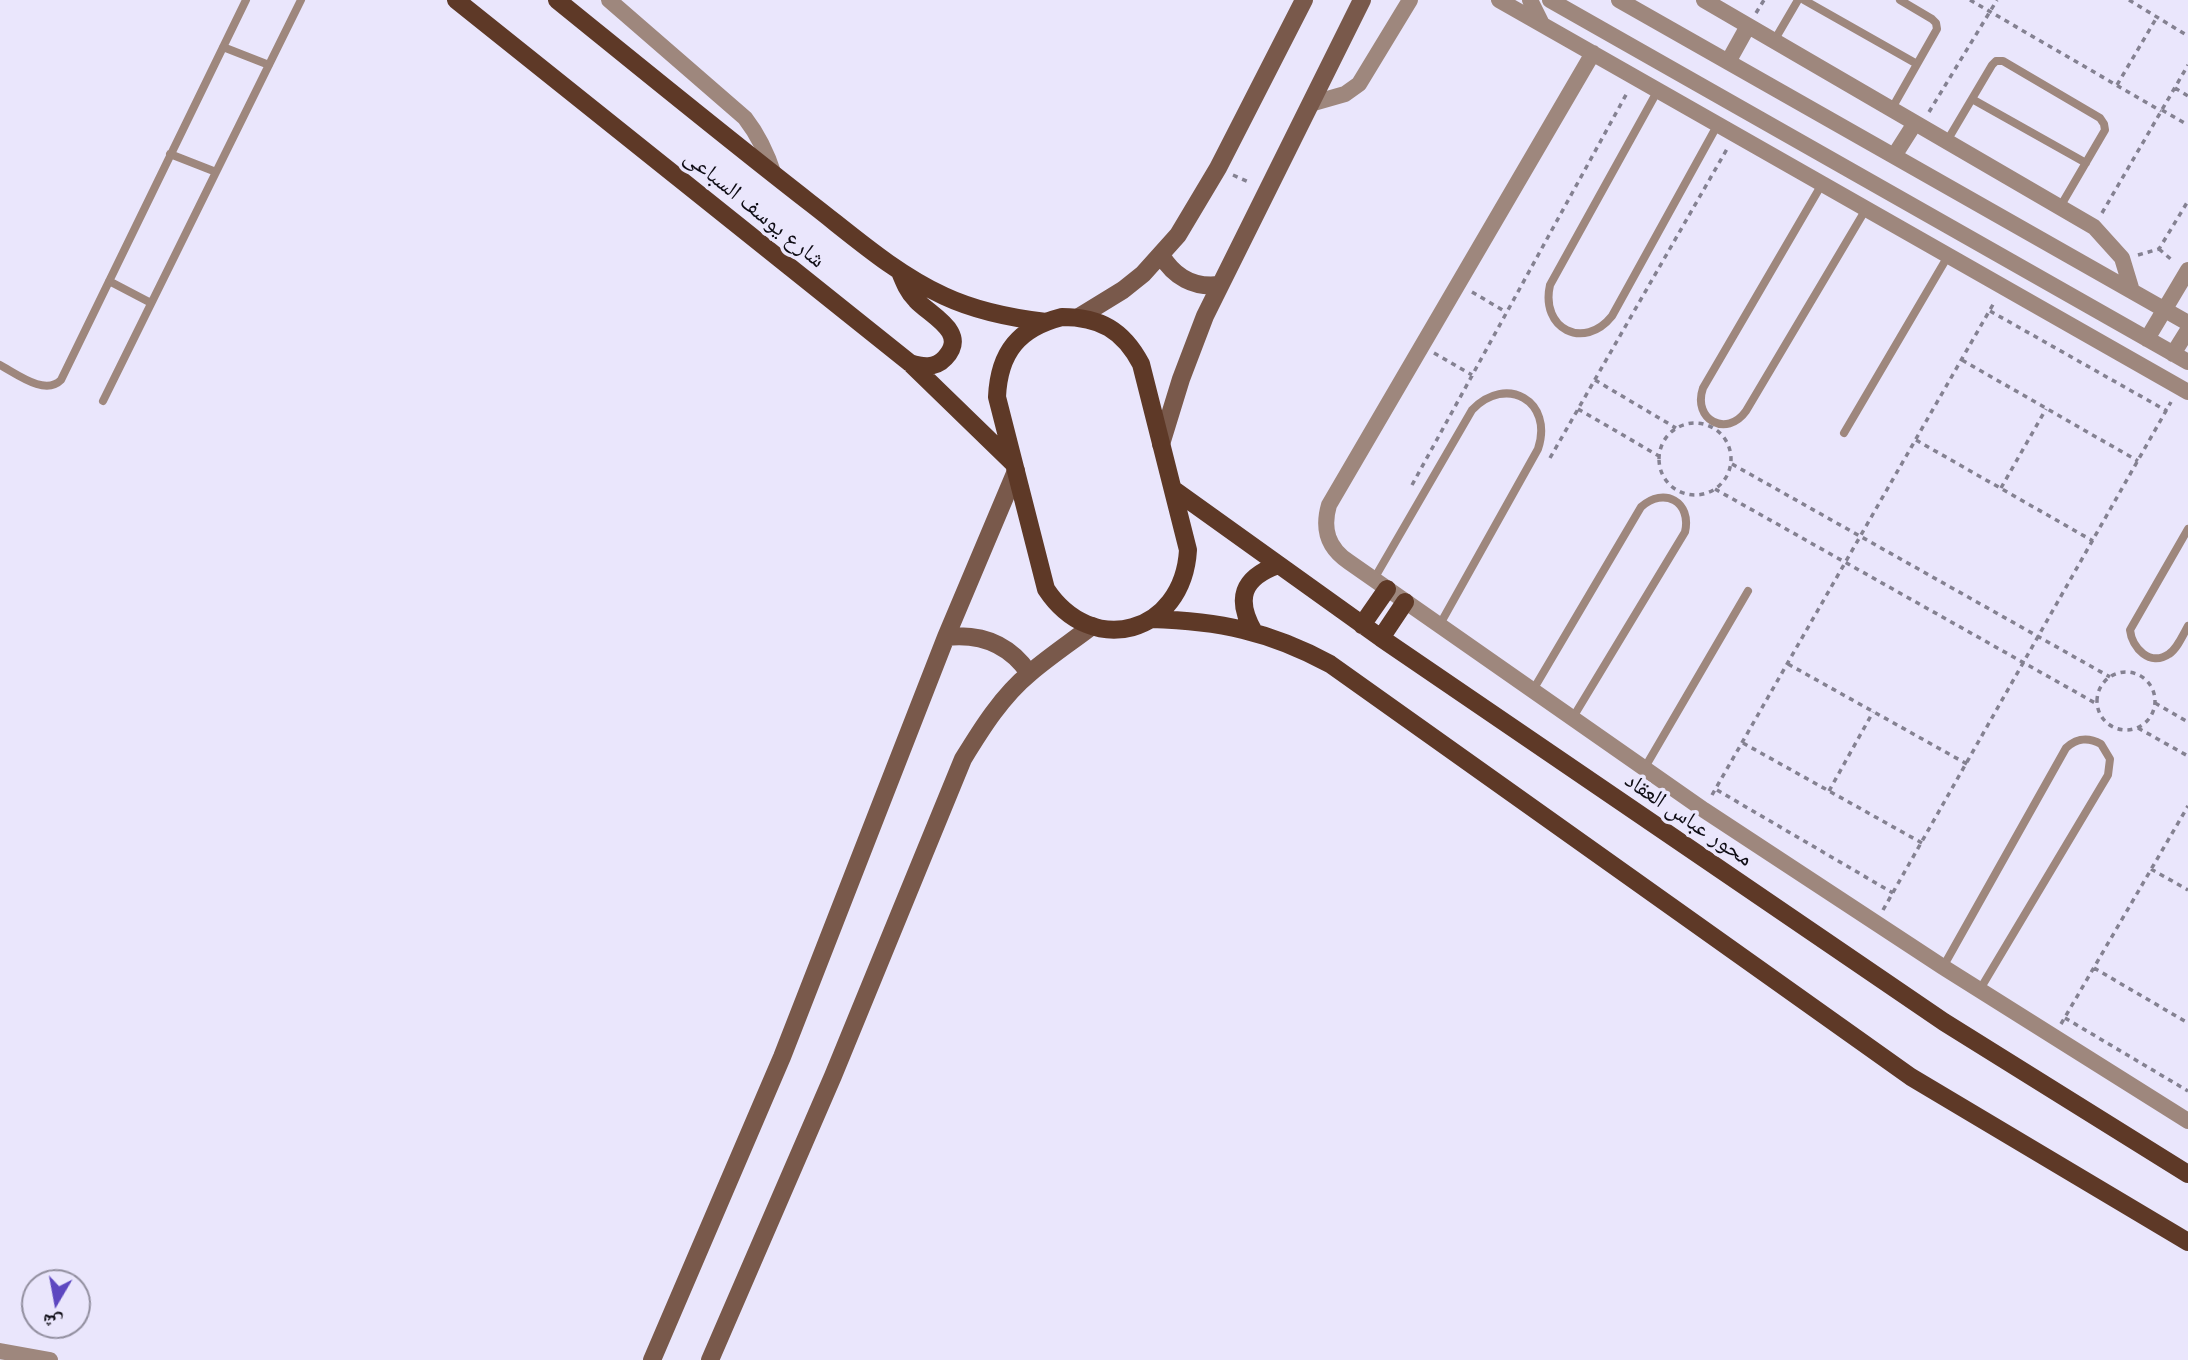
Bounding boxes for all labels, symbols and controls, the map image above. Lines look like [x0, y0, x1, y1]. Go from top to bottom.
street label: شارع يوسف السباعى [679, 143, 831, 273]
street label: محور عباس العقاد [1620, 766, 1758, 872]
north arrow [21, 1269, 91, 1339]
text: ش [41, 1310, 65, 1336]

